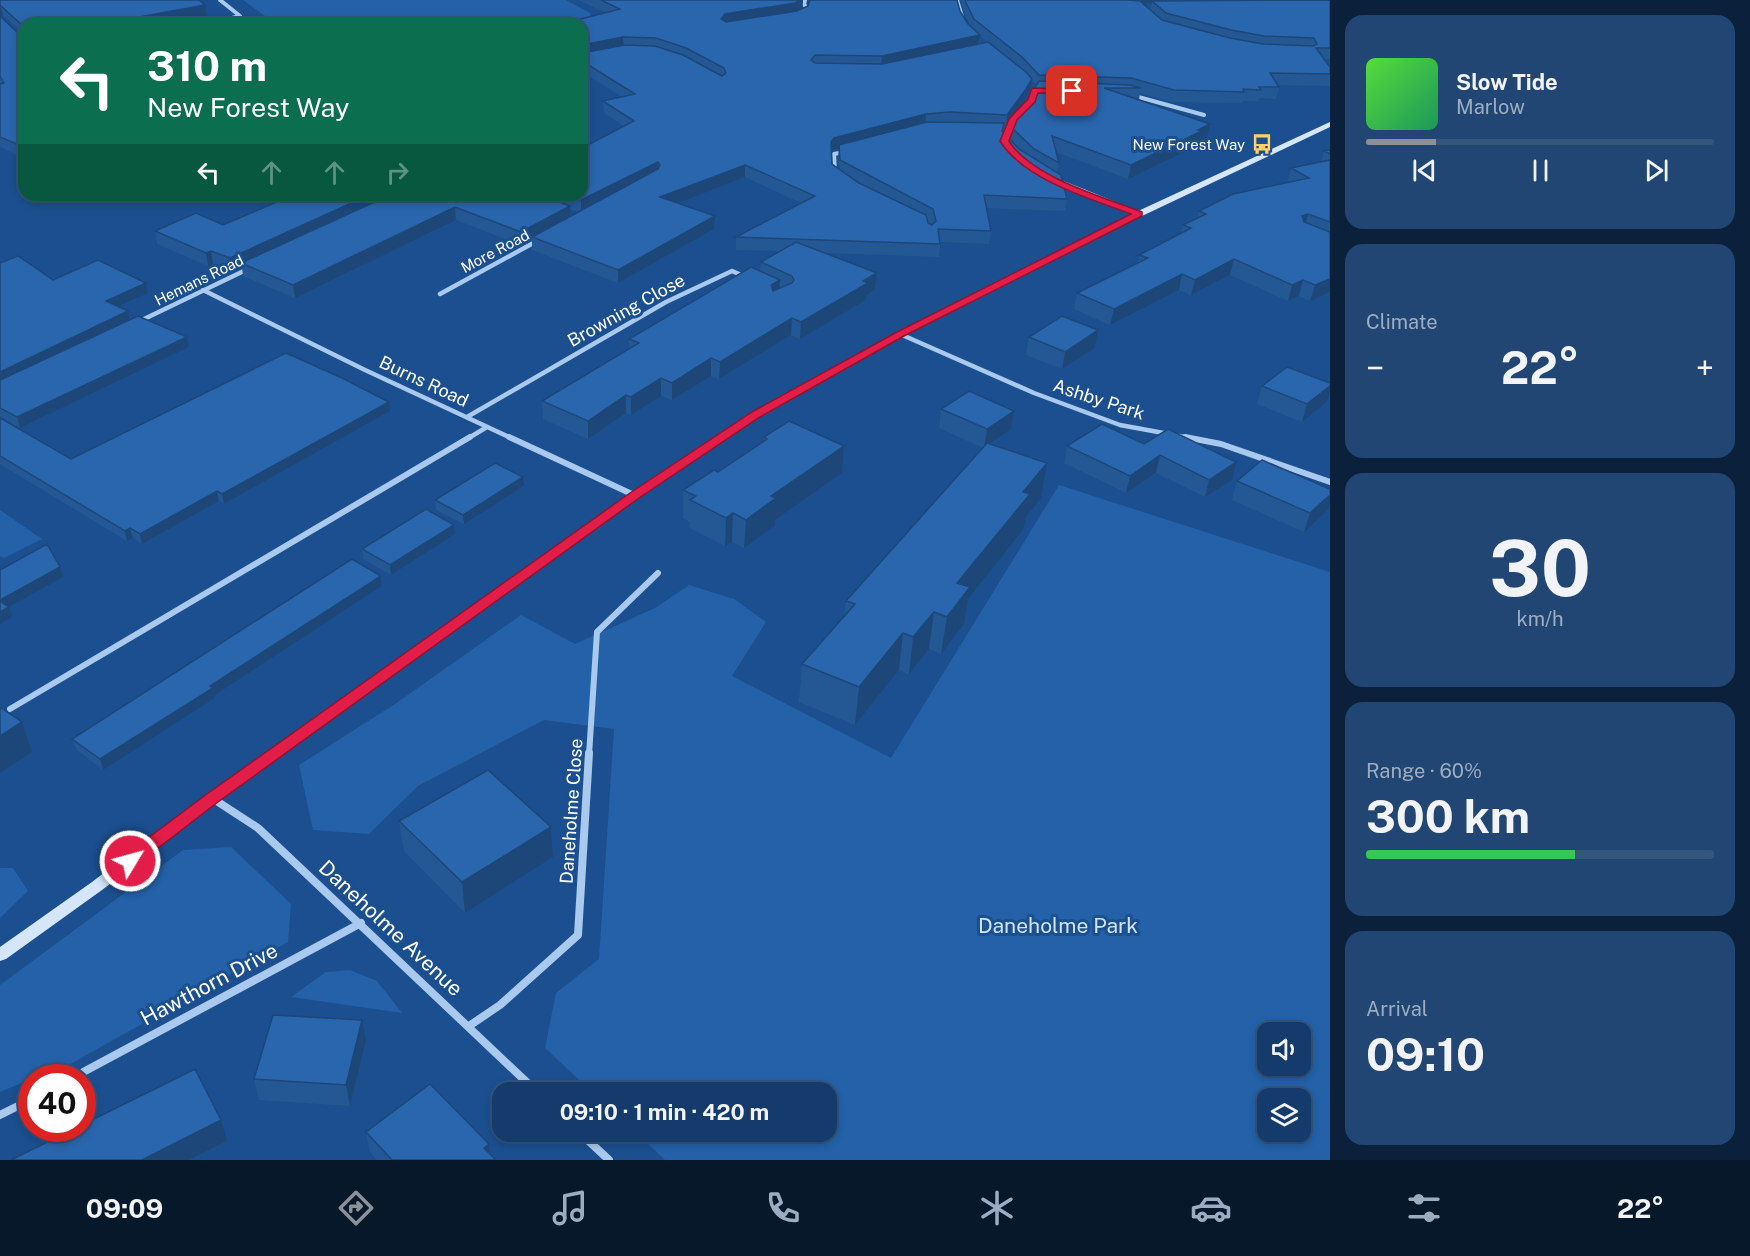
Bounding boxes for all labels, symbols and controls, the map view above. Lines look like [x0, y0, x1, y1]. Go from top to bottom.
text: 310 m [147, 41, 267, 90]
icon: left [48, 42, 126, 120]
pin [1046, 65, 1097, 116]
text: Slow Tide [1456, 69, 1558, 95]
icon: arrive [1055, 74, 1088, 107]
text: New Forest Way [147, 91, 350, 123]
text: Marlow [1456, 95, 1525, 119]
bus stop icon: New Forest Way [1250, 132, 1274, 156]
place label: New Forest Way [1132, 136, 1245, 153]
icon: previous [1408, 154, 1441, 187]
icon: pause [1524, 154, 1557, 187]
icon: next [1640, 154, 1673, 187]
icon: left [192, 156, 225, 189]
icon: ahead [255, 156, 288, 189]
icon: ahead [318, 156, 351, 189]
icon: right [381, 156, 414, 189]
street label: More Road [458, 226, 532, 276]
street label: Hemans Road [152, 251, 246, 309]
street label: Browning Close [564, 269, 688, 351]
text: Climate [1366, 310, 1438, 334]
text: 22° [1501, 341, 1579, 394]
text: − [1366, 349, 1384, 387]
text: + [1696, 349, 1714, 387]
street label: Burns Road [376, 351, 472, 411]
street label: Ashby Park [1051, 374, 1147, 424]
text: 30 [1489, 522, 1591, 614]
text: km/h [1516, 607, 1564, 631]
street label: Daneholme Close [555, 738, 587, 884]
text: Range · 60% [1366, 759, 1482, 783]
text: 300 km [1366, 790, 1530, 843]
position arrow [98, 829, 162, 893]
street label: Daneholme Avenue [314, 855, 468, 1001]
park label: Daneholme Park [978, 913, 1138, 938]
street label: Hawthorn Drive [136, 937, 282, 1031]
text: Arrival [1366, 997, 1428, 1021]
map controls [1257, 1022, 1311, 1142]
button: sound [1257, 1022, 1311, 1076]
text: 09:10 [1366, 1028, 1485, 1081]
speed limit sign: 40 [18, 1064, 96, 1142]
button: layers [1257, 1088, 1311, 1142]
text: 09:10 · 1 min · 420 m [560, 1099, 769, 1125]
icon: directions [335, 1187, 377, 1229]
icon: music [549, 1187, 591, 1229]
icon: phone [762, 1187, 804, 1229]
icon: climate [976, 1187, 1018, 1229]
icon: car [1190, 1187, 1232, 1229]
icon: filters [1403, 1187, 1445, 1229]
text: 09:09 [86, 1192, 163, 1224]
text: 22° [1617, 1192, 1664, 1224]

